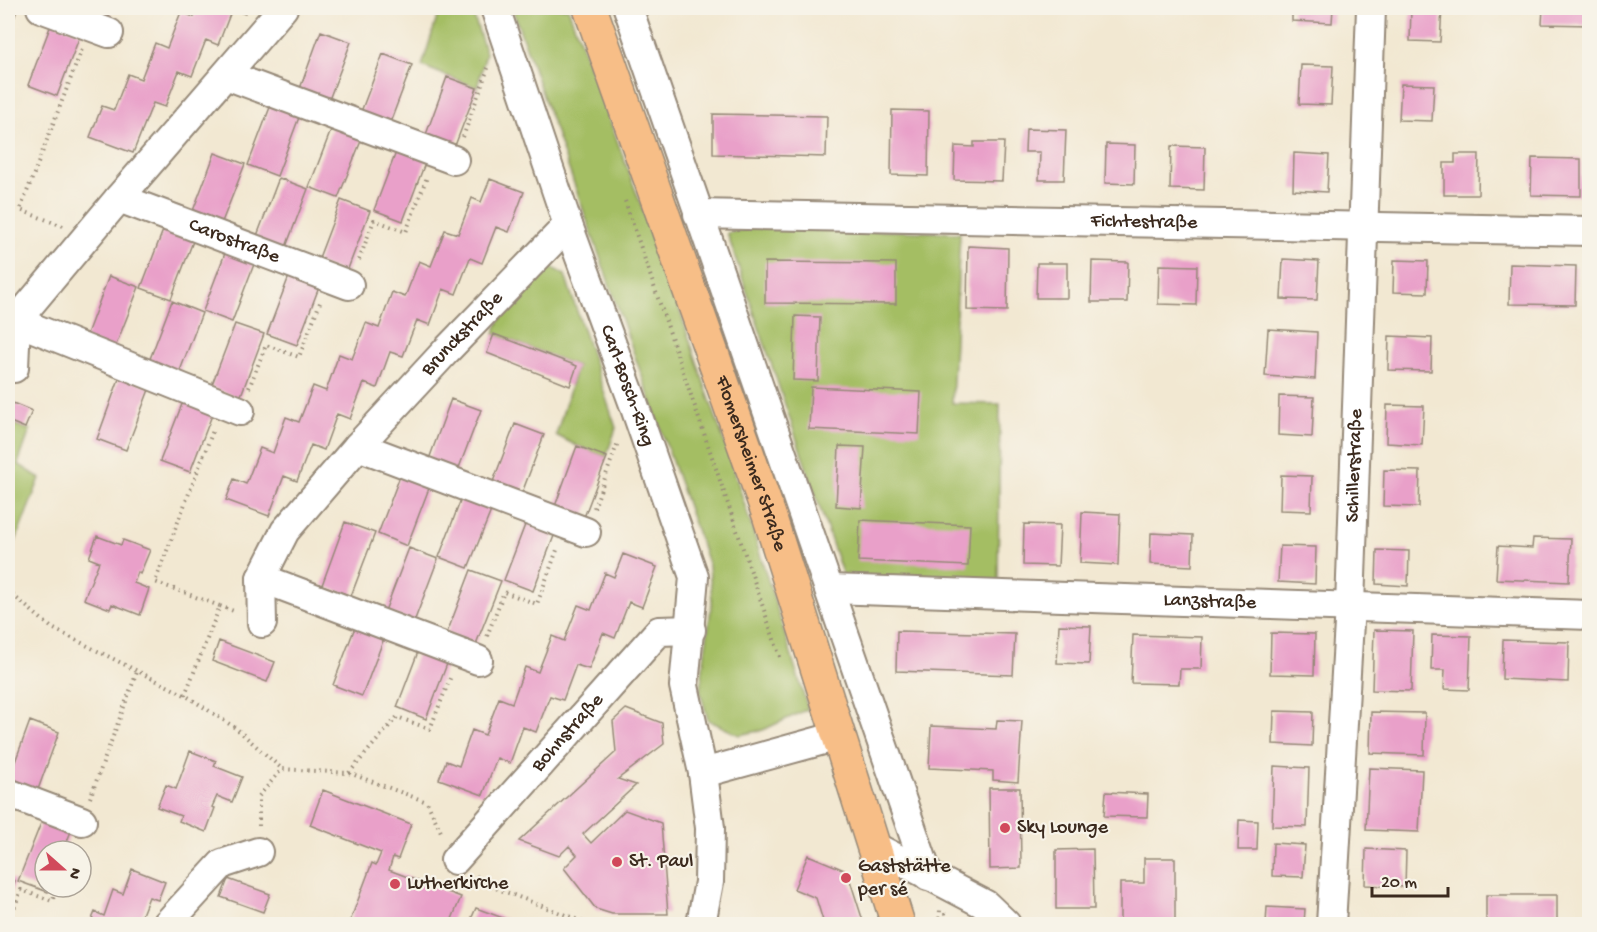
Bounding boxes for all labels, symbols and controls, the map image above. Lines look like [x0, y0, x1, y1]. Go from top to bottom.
street label: Fichtestraße [1089, 210, 1198, 235]
street label: Carostraße [185, 214, 283, 269]
street label: Brunckstraße [416, 287, 509, 382]
street label: Carl-Bosch-Ring [594, 322, 659, 449]
street label: Flomersheimer Straße [709, 372, 791, 555]
street label: Schillerstraße [1341, 408, 1368, 523]
street label: Lanzstraße [1163, 589, 1257, 615]
street label: Bohnstraße [527, 689, 609, 778]
place label: Sky Lounge [1017, 817, 1109, 840]
marker: Sky Lounge [998, 821, 1012, 835]
north arrow [33, 839, 93, 899]
place label: St. Paul [629, 851, 693, 874]
marker: St. Paul [610, 855, 624, 869]
place label: Gaststätte per sé [857, 856, 951, 902]
scale bar [1372, 860, 1448, 898]
text: N [63, 865, 84, 882]
marker: Gaststätte per sé [839, 871, 853, 885]
place label: Lutherkirche [407, 873, 509, 896]
text: 20 m [1381, 873, 1417, 894]
marker: Lutherkirche [388, 877, 402, 891]

